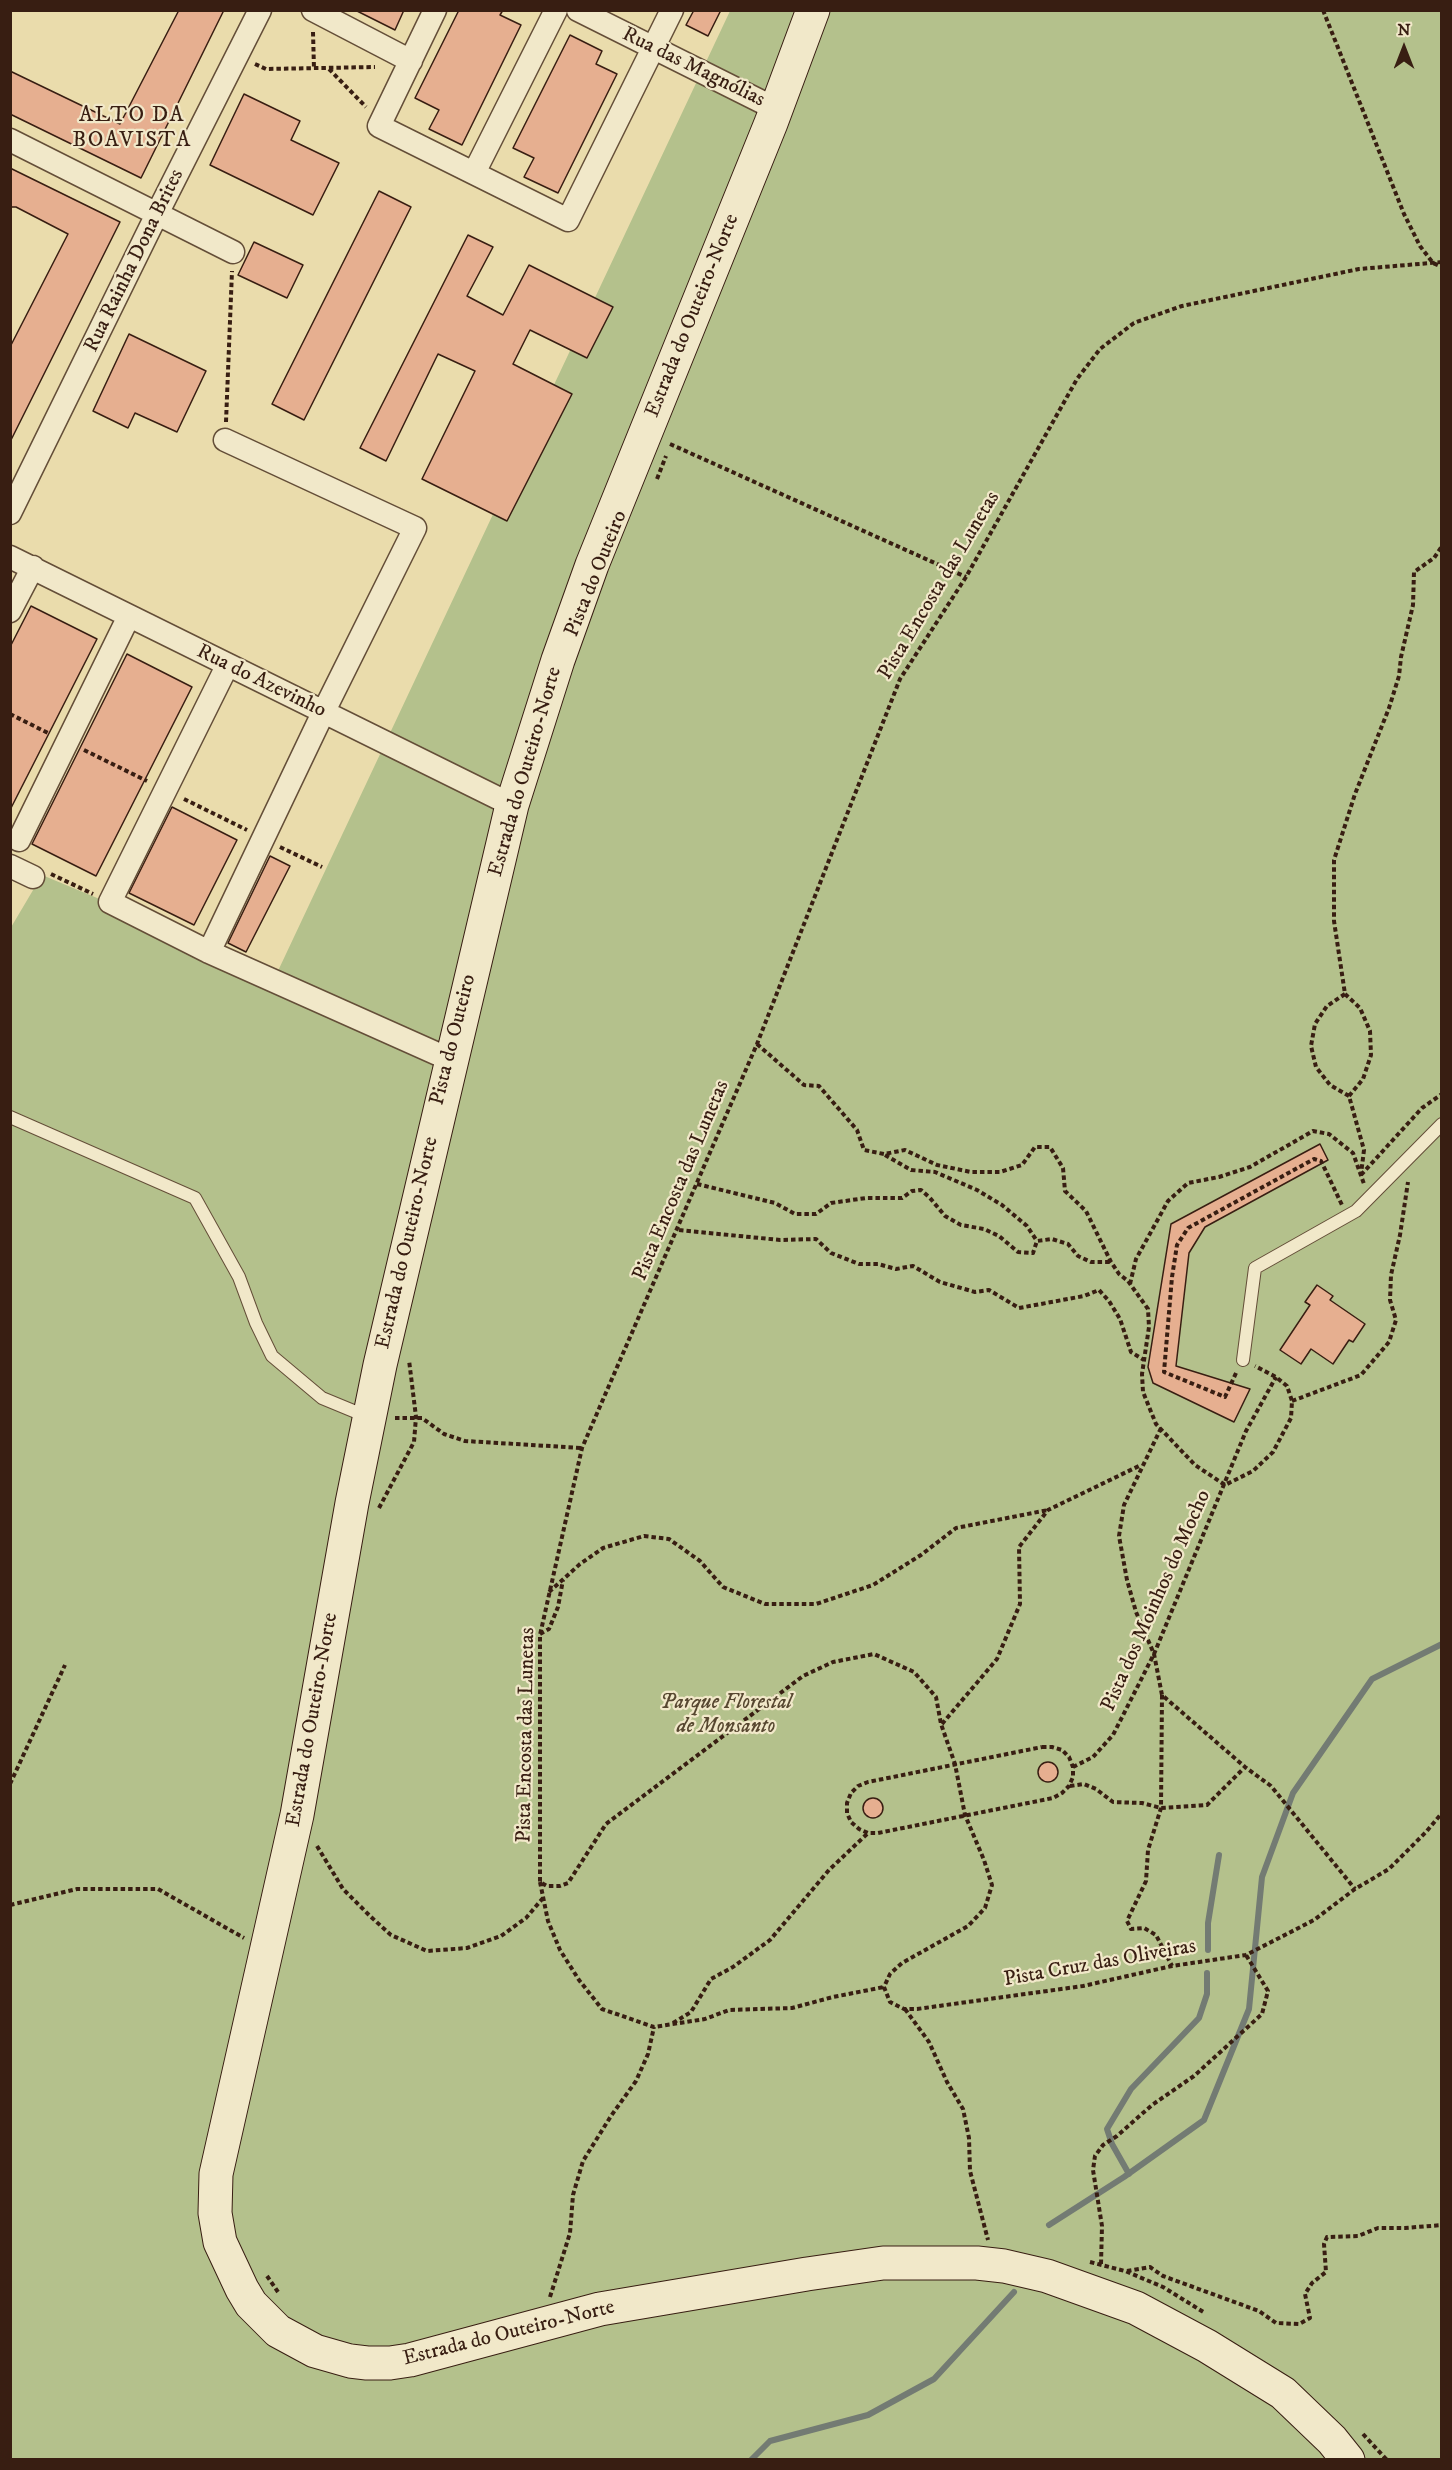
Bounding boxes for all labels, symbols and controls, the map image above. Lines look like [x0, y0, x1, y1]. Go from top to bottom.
north arrow [1374, 18, 1434, 78]
text: N [1397, 20, 1411, 40]
street label: Rua das Magnólias [618, 23, 768, 113]
district label: ALTO DA BOAVISTA [72, 103, 192, 154]
street label: Rua Rainha Dona Brites [80, 165, 190, 357]
street label: Estrada do Outeiro-Norte [641, 211, 745, 421]
street label: Pista Encosta das Lunetas [874, 487, 1006, 685]
street label: Pista do Outeiro [560, 507, 634, 641]
street label: Rua do Azevinho [192, 640, 330, 724]
street label: Estrada do Outeiro-Norte [484, 664, 568, 880]
street label: Pista do Outeiro [426, 972, 482, 1108]
street label: Pista Encosta das Lunetas [628, 1077, 736, 1285]
street label: Estrada do Outeiro-Norte [371, 1134, 445, 1352]
street label: Pista dos Moinhos do Mocho [1097, 1486, 1217, 1716]
street label: Estrada do Outeiro-Norte [282, 1611, 344, 1829]
street label: Pista Encosta das Lunetas [513, 1627, 541, 1843]
park label: Parque Florestal de Monsanto [660, 1691, 792, 1741]
street label: Pista Cruz das Oliveiras [1002, 1935, 1198, 1993]
street label: Estrada do Outeiro-Norte [401, 2296, 617, 2372]

